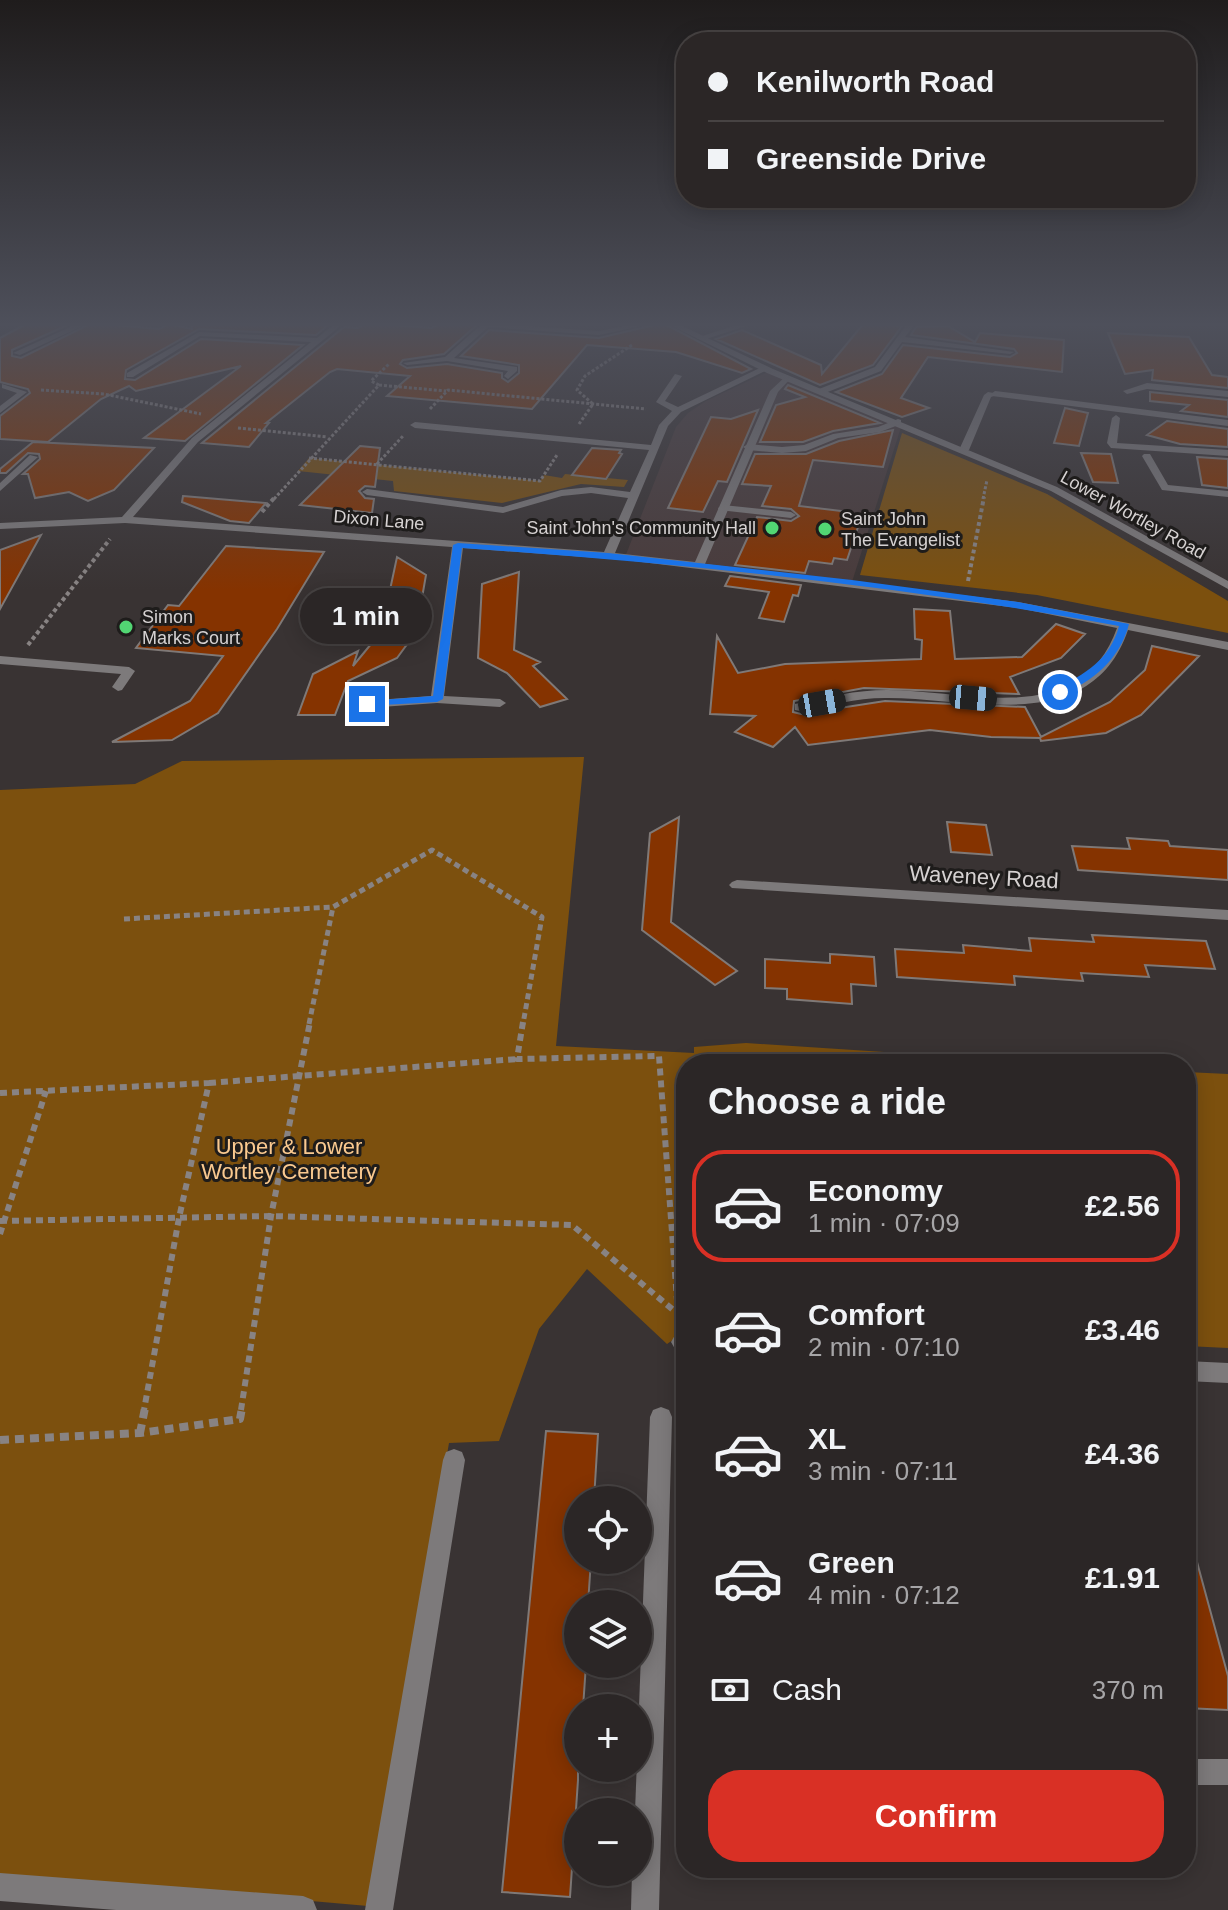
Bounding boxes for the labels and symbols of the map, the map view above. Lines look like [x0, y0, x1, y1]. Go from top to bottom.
street label: Lower Wortley Road [1057, 467, 1209, 563]
street label: Dixon Lane [333, 506, 425, 534]
place label: Saint John The Evangelist [841, 509, 960, 550]
place label: Saint John's Community Hall [526, 518, 756, 538]
marker: Saint John's Community Hall [763, 519, 781, 537]
marker: Saint John The Evangelist [816, 520, 834, 538]
callout: 1 min [301, 588, 433, 644]
place label: Simon Marks Court [142, 607, 240, 648]
marker: Simon Marks Court [117, 618, 135, 636]
route start [1042, 674, 1078, 710]
car [948, 684, 998, 712]
route end [349, 686, 385, 722]
car [796, 687, 848, 719]
street label: Waveney Road [909, 861, 1059, 893]
park label: Upper & Lower Wortley Cemetery [201, 1134, 377, 1184]

